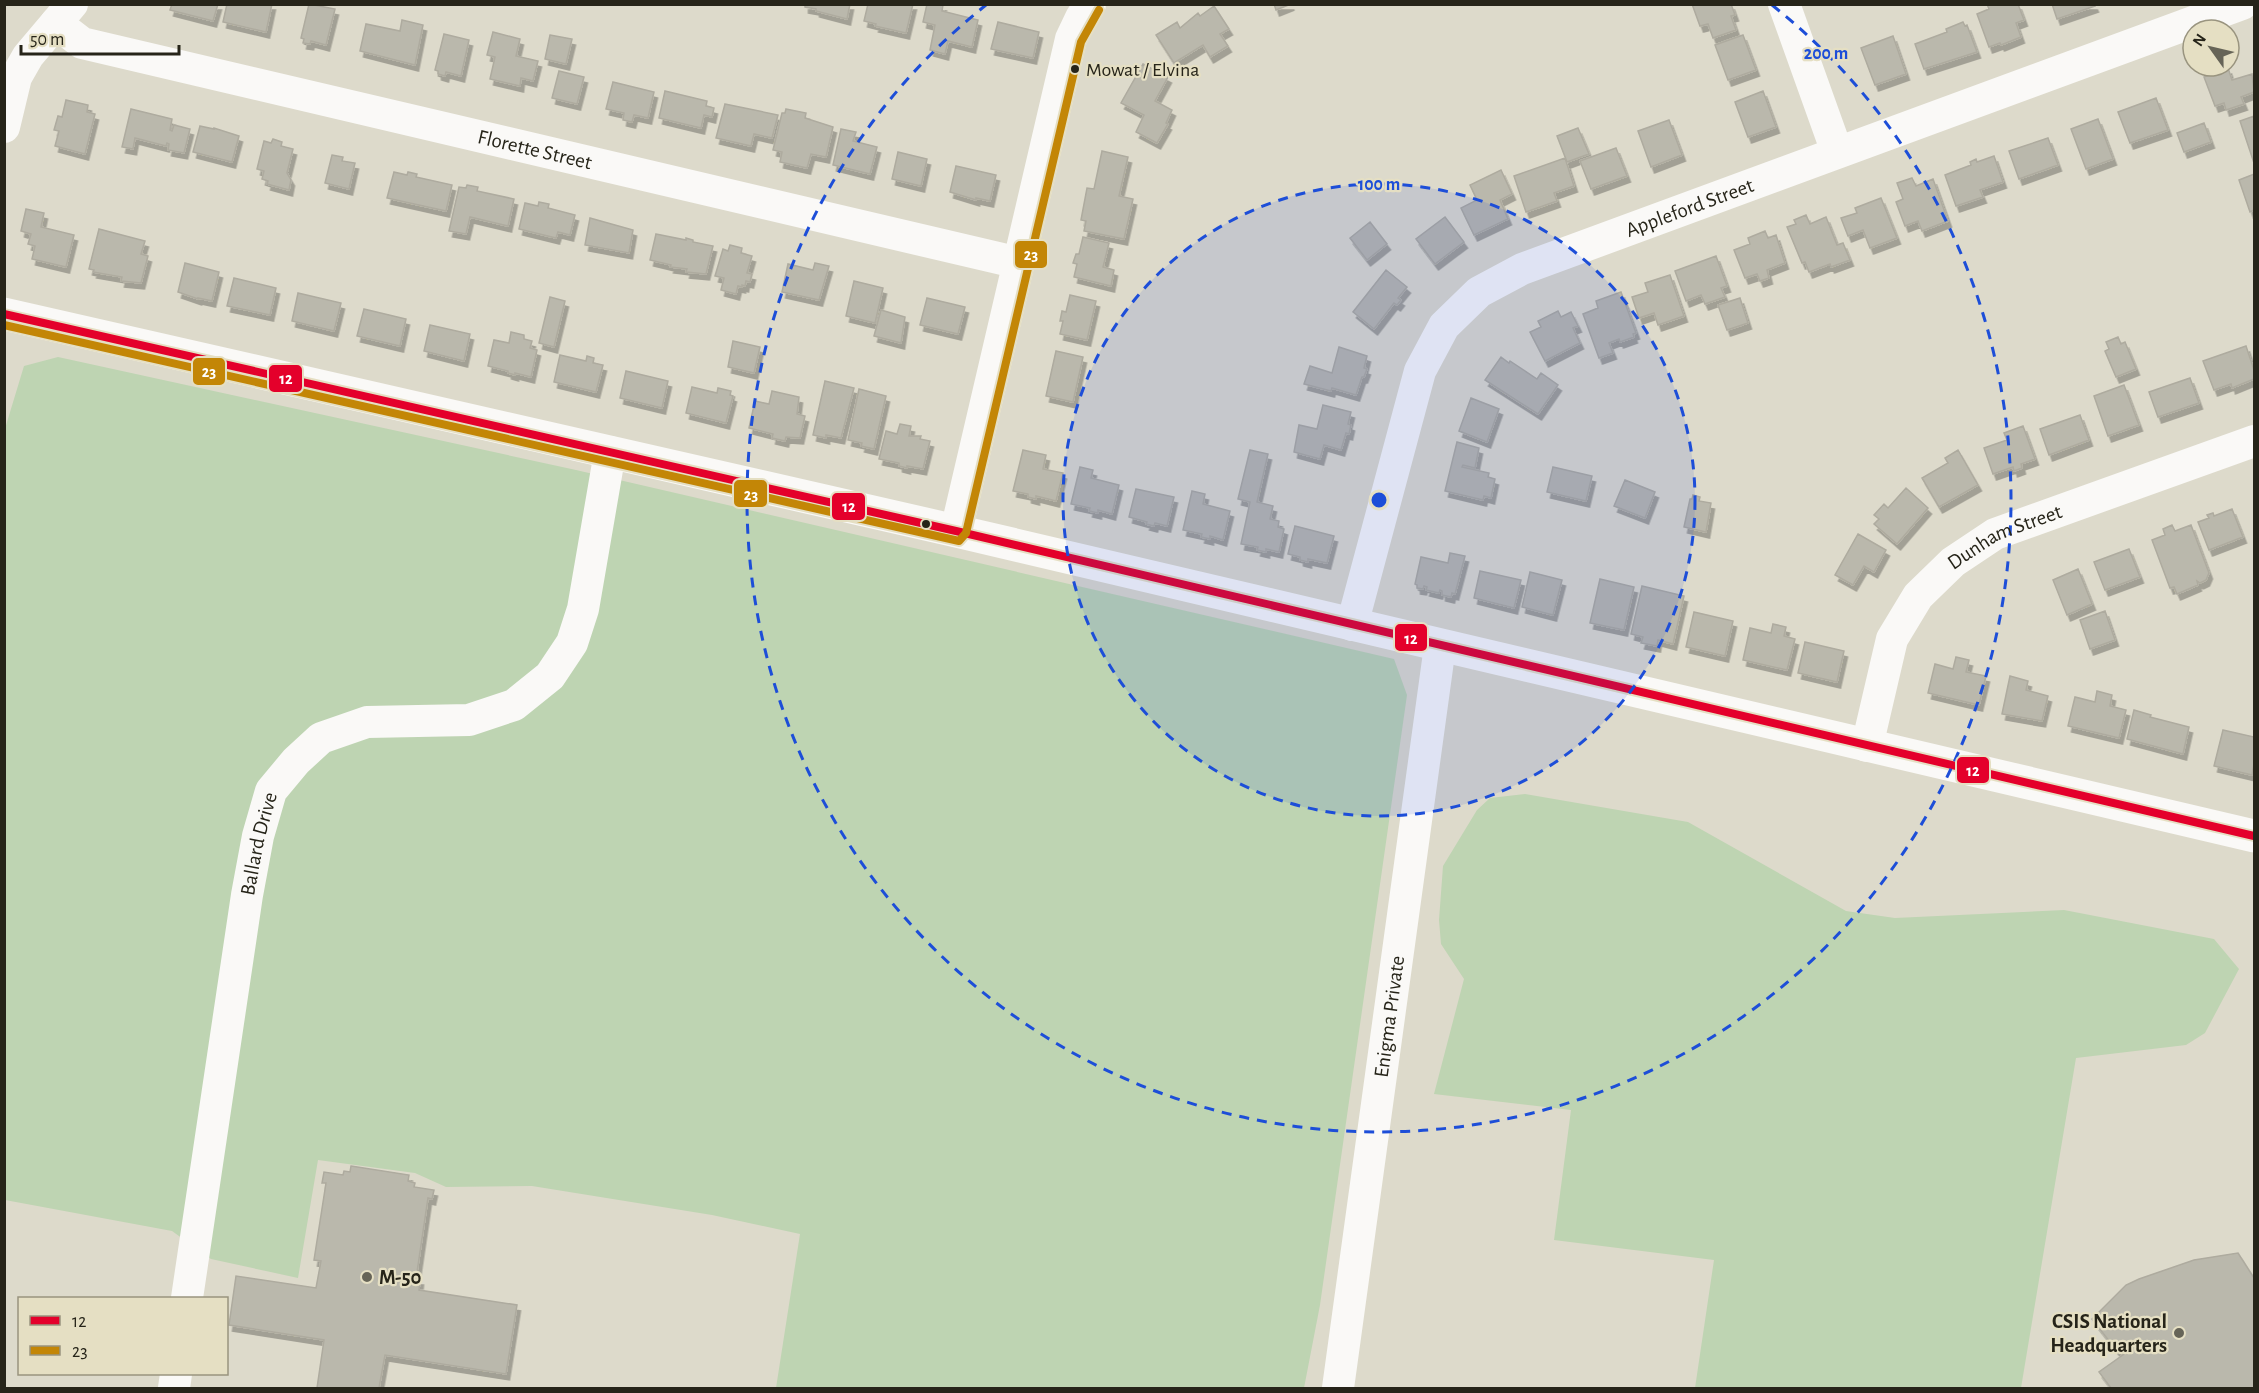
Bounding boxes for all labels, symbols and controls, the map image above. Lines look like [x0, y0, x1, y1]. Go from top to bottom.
scale bar [21, 18, 178, 56]
north arrow [2181, 18, 2241, 78]
text: 50 m [30, 31, 64, 49]
text: N [2190, 31, 2209, 49]
text: 200 m [1804, 45, 1848, 63]
place label: Mowat / Elvina [1086, 60, 1199, 80]
marker: Mowat / Elvina [1069, 63, 1081, 75]
street label: Florette Street [476, 126, 594, 173]
street label: Appleford Street [1623, 175, 1757, 241]
text: 100 m [1358, 176, 1400, 194]
line badge: 23 [1014, 240, 1048, 269]
text: 23 [1024, 247, 1038, 263]
line badge: 23 [192, 357, 226, 386]
text: 23 [202, 364, 216, 380]
line badge: 12 [268, 364, 303, 393]
text: 12 [279, 371, 293, 387]
line badge: 23 [733, 479, 768, 508]
text: 23 [744, 487, 758, 503]
centre of rings [1369, 490, 1389, 510]
line badge: 12 [831, 492, 866, 521]
text: 12 [842, 499, 856, 515]
street label: Dunham Street [1944, 501, 2065, 574]
unlabelled marker [920, 518, 932, 530]
line badge: 12 [1394, 623, 1428, 652]
text: 12 [1404, 631, 1418, 647]
line badge: 12 [1956, 756, 1990, 784]
text: 12 [1966, 763, 1980, 779]
street label: Ballard Drive [237, 790, 281, 897]
street label: Enigma Private [1371, 954, 1408, 1079]
place label: M-50 [379, 1267, 422, 1288]
marker: M-50 [360, 1270, 374, 1284]
legend [18, 1297, 228, 1375]
place label: CSIS National Headquarters [2050, 1311, 2167, 1356]
text: 12 [72, 1313, 86, 1331]
marker: CSIS National Headquarters [2172, 1326, 2186, 1340]
text: 23 [72, 1343, 88, 1361]

